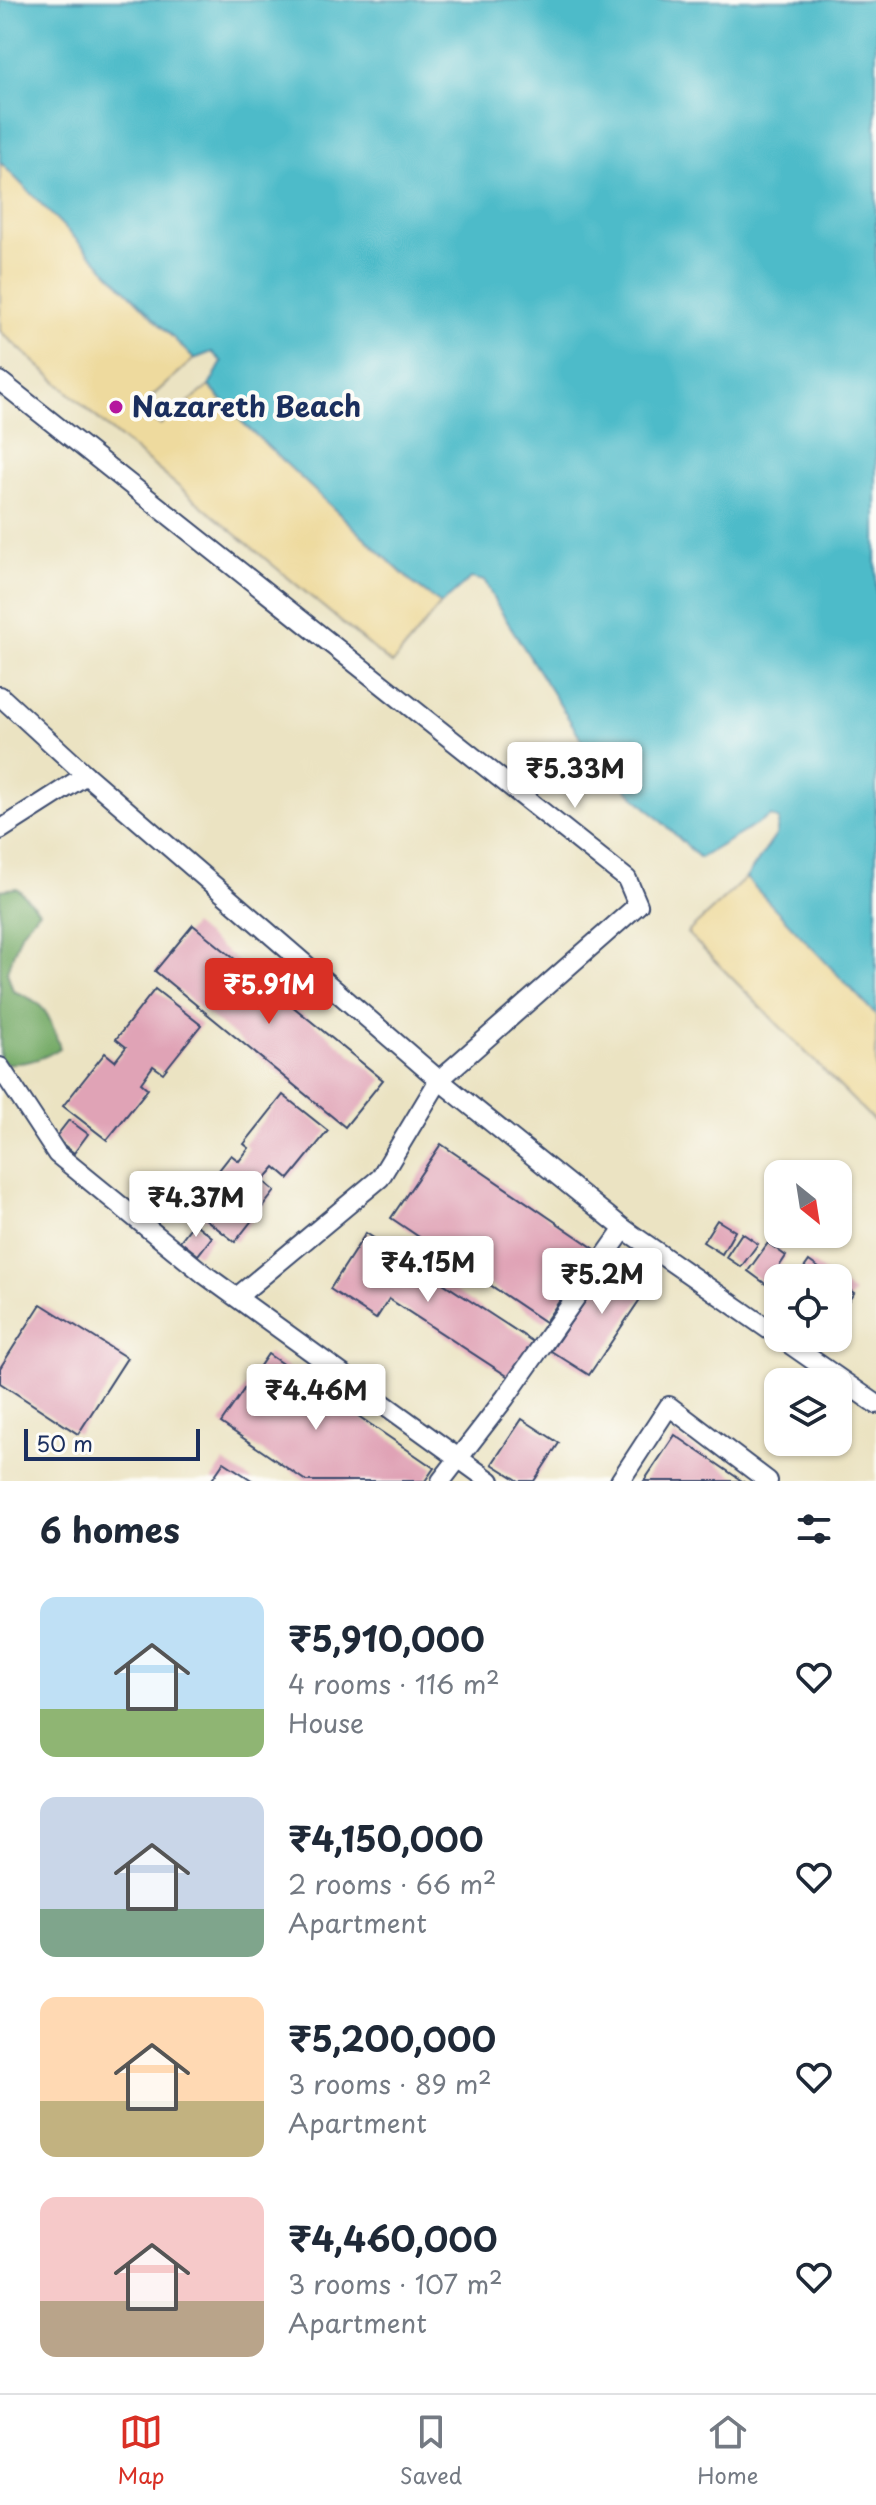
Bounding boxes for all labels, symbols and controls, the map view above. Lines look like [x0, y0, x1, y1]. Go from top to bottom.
place label: Nazareth Beach [132, 384, 361, 427]
marker: Nazareth Beach [107, 398, 125, 416]
pin: ₹5.33M [510, 742, 640, 810]
text: ₹5.33M [525, 748, 625, 787]
pin: ₹5.91M [204, 958, 334, 1026]
text: ₹5.91M [223, 964, 315, 1003]
north arrow [764, 1160, 852, 1248]
map controls [764, 1160, 852, 1456]
pin: ₹4.37M [131, 1171, 261, 1239]
text: ₹4.37M [147, 1177, 245, 1216]
pin: ₹4.15M [363, 1236, 493, 1304]
text: ₹4.15M [381, 1242, 475, 1281]
pin: ₹5.2M [546, 1248, 658, 1316]
text: ₹5.2M [560, 1254, 644, 1293]
button: locate [764, 1264, 852, 1352]
pin: ₹4.46M [251, 1364, 381, 1432]
button: layers [764, 1368, 852, 1456]
text: ₹4.46M [265, 1370, 367, 1409]
scale bar [24, 1425, 200, 1461]
text: 50 m [36, 1426, 93, 1459]
text: 6 homes [40, 1503, 180, 1555]
icon: filters [792, 1507, 836, 1551]
text: ₹5,910,000 [288, 1612, 485, 1664]
icon: home [104, 1629, 200, 1725]
icon: heart [792, 1655, 836, 1699]
text: 4 rooms · 116 m² [288, 1664, 500, 1703]
text: House [288, 1703, 364, 1742]
text: ₹4,150,000 [288, 1812, 484, 1864]
icon: home [104, 1829, 200, 1925]
icon: heart [792, 1855, 836, 1899]
text: 2 rooms · 66 m² [288, 1864, 497, 1903]
text: Apartment [288, 1903, 427, 1942]
text: ₹5,200,000 [288, 2012, 496, 2064]
icon: home [104, 2029, 200, 2125]
icon: heart [792, 2055, 836, 2099]
text: 3 rooms · 89 m² [288, 2064, 492, 2103]
text: Apartment [288, 2103, 427, 2142]
text: ₹4,460,000 [288, 2212, 497, 2264]
icon: home [104, 2229, 200, 2325]
icon: heart [792, 2255, 836, 2299]
text: 3 rooms · 107 m² [288, 2264, 503, 2303]
text: Apartment [288, 2303, 427, 2342]
tab: Map [118, 2410, 165, 2491]
tab: Saved [400, 2410, 462, 2491]
tab: Home [697, 2410, 758, 2491]

